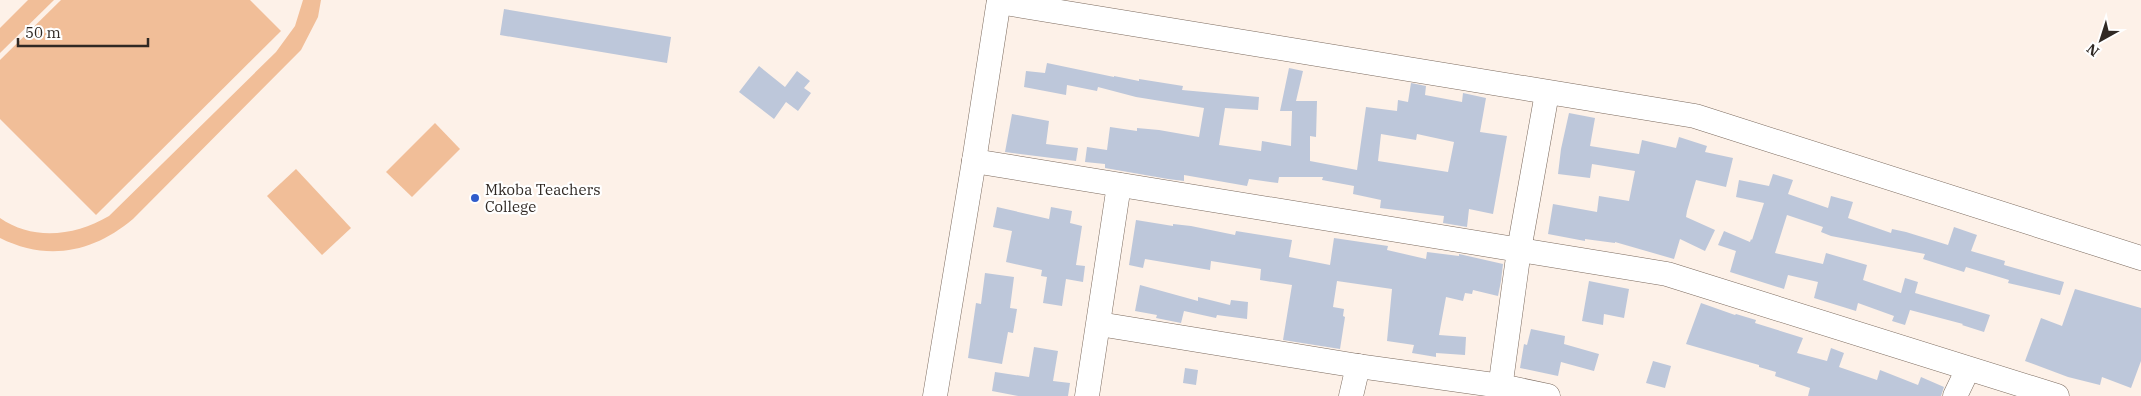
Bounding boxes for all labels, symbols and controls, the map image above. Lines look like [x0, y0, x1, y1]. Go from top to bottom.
scale bar [18, 15, 148, 47]
north arrow [2076, 15, 2126, 65]
text: 50 m [25, 23, 61, 42]
text: N [2083, 40, 2103, 61]
place label: Mkoba Teachers College [485, 180, 600, 216]
marker: Mkoba Teachers College [469, 192, 481, 204]

